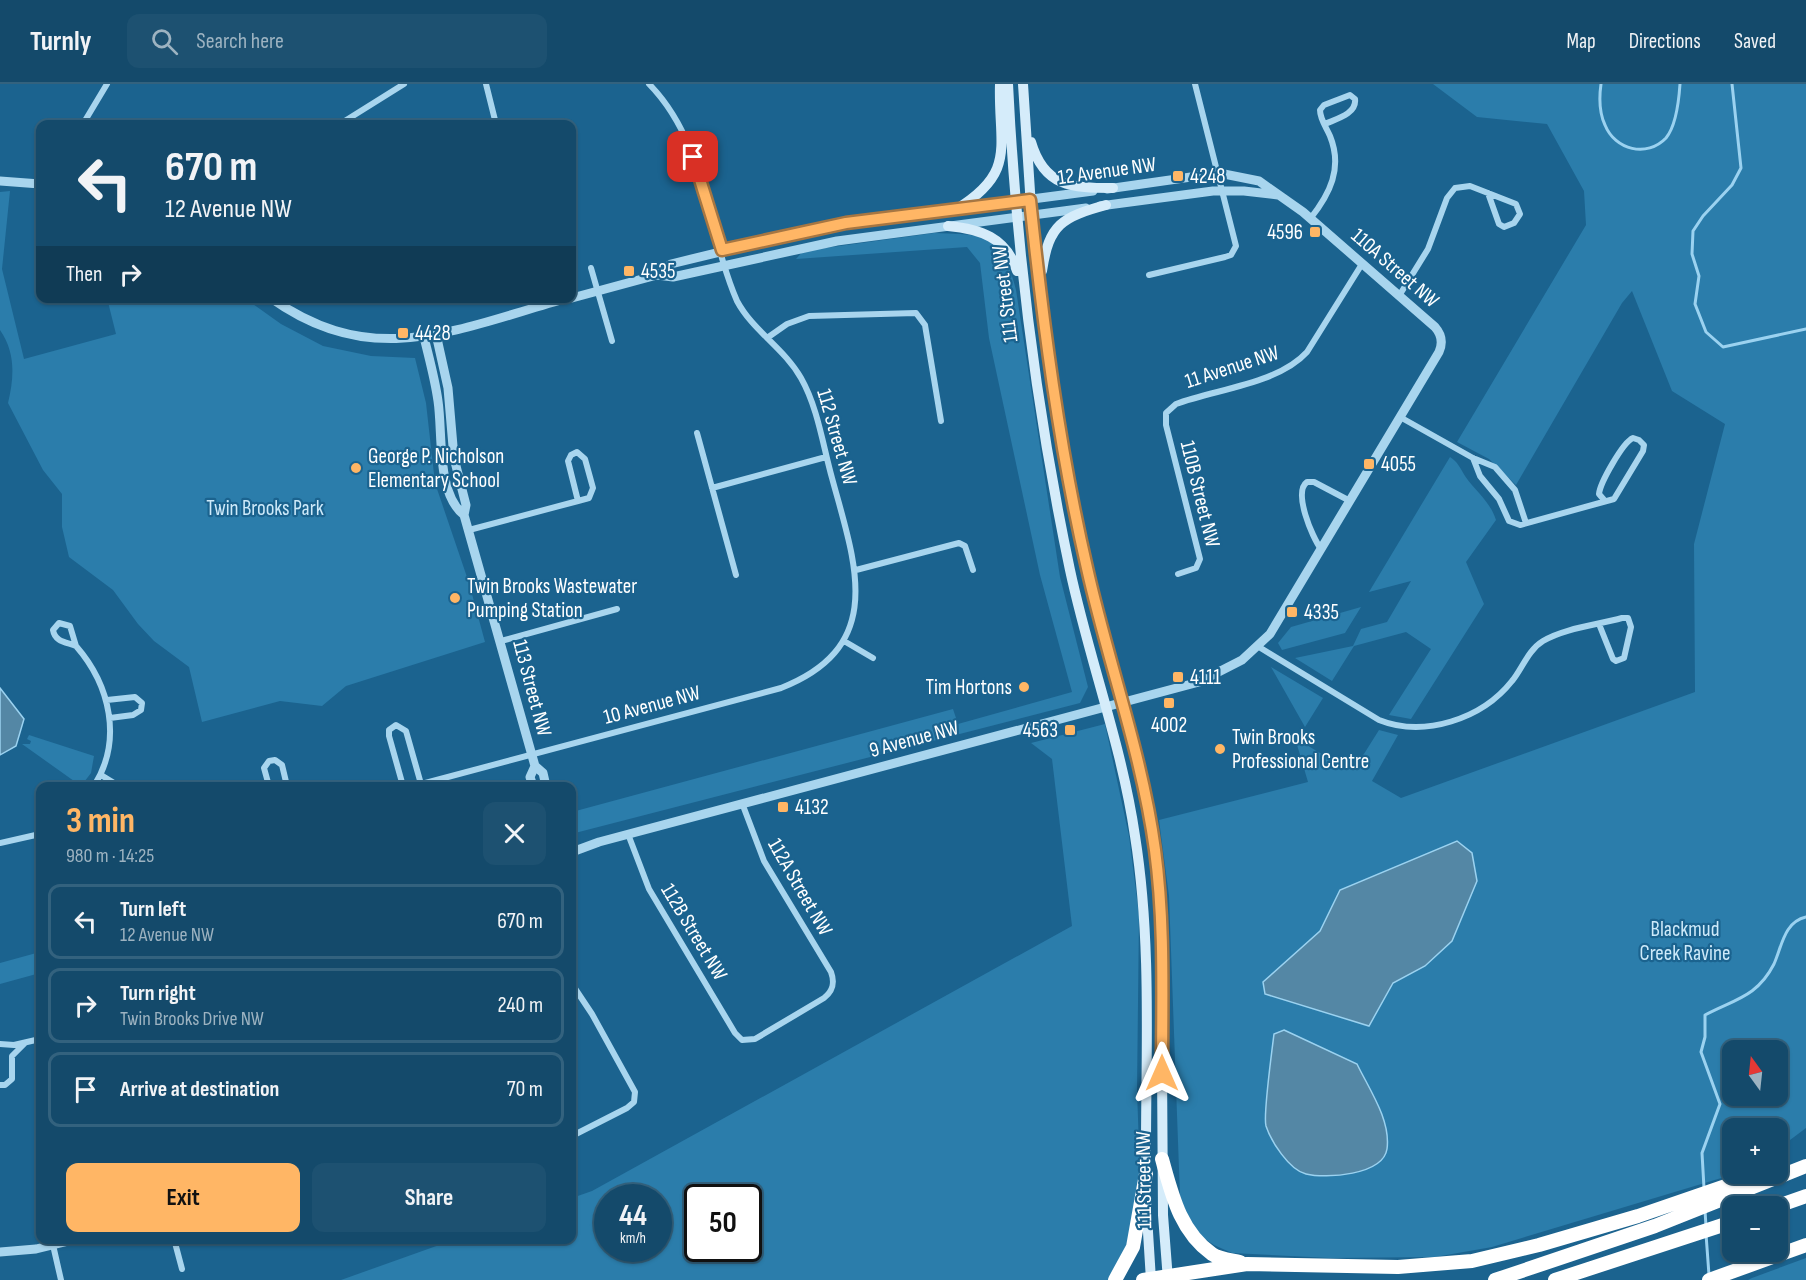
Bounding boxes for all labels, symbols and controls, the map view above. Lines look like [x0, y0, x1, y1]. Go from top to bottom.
search box [127, 14, 547, 68]
text: Turnly [30, 25, 91, 58]
icon: search [148, 25, 181, 58]
text: Search here [196, 28, 284, 55]
text: Map [1566, 29, 1596, 54]
text: Directions [1629, 29, 1701, 54]
text: Saved [1734, 29, 1776, 54]
pin [667, 131, 718, 182]
icon: arrive [676, 140, 709, 173]
text: 670 m [165, 142, 257, 193]
icon: left [66, 144, 144, 222]
street label: 12 Avenue NW [1056, 152, 1158, 190]
place label: 4248 [1190, 164, 1225, 189]
marker: 4248 [1171, 169, 1185, 183]
text: 12 Avenue NW [165, 193, 292, 225]
place label: 4596 [1267, 220, 1303, 245]
street label: 110A Street NW [1346, 223, 1444, 313]
marker: 4596 [1308, 225, 1322, 239]
street label: 111 Street NW [987, 244, 1023, 344]
icon: right [114, 258, 147, 291]
place label: 4535 [641, 259, 675, 284]
text: Then [66, 261, 102, 288]
marker: 4535 [622, 264, 636, 278]
place label: 4428 [415, 321, 451, 346]
marker: 4428 [396, 326, 410, 340]
street label: 11 Avenue NW [1182, 340, 1282, 394]
street label: 112 Street NW [811, 386, 863, 488]
street label: 110B Street NW [1175, 438, 1225, 550]
place label: George P. Nicholson Elementary School [368, 444, 504, 493]
place label: 4055 [1381, 452, 1416, 477]
marker: 4055 [1362, 457, 1376, 471]
marker: George P. Nicholson Elementary School [349, 461, 363, 475]
park label: Twin Brooks Park [206, 496, 324, 521]
place label: Twin Brooks Wastewater Pumping Station [467, 574, 637, 623]
marker: Twin Brooks Wastewater Pumping Station [448, 591, 462, 605]
place label: 4335 [1304, 600, 1339, 625]
marker: 4335 [1285, 605, 1299, 619]
street label: 113 Street NW [507, 637, 557, 739]
place label: 4111 [1190, 665, 1222, 690]
marker: 4111 [1171, 670, 1185, 684]
place label: Tim Hortons [926, 675, 1012, 700]
street label: 10 Avenue NW [601, 680, 703, 730]
marker: Tim Hortons [1017, 680, 1031, 694]
marker: 4002 [1162, 696, 1176, 710]
place label: 4002 [1151, 713, 1187, 738]
street label: 9 Avenue NW [866, 715, 962, 763]
place label: 4563 [1023, 718, 1058, 743]
marker: 4563 [1063, 723, 1077, 737]
place label: Twin Brooks Professional Centre [1232, 725, 1369, 774]
marker: Twin Brooks Professional Centre [1213, 742, 1227, 756]
place label: 4132 [795, 795, 829, 820]
text: 3 min [66, 800, 135, 843]
marker: 4132 [776, 800, 790, 814]
button: close [483, 802, 546, 865]
street label: 112A Street NW [762, 834, 838, 940]
text: 980 m · 14:25 [66, 844, 154, 868]
street label: 112B Street NW [655, 879, 733, 985]
text: Turn left [120, 896, 186, 923]
icon: left [69, 905, 102, 938]
text: 670 m [497, 908, 543, 935]
park label: Blackmud Creek Ravine [1640, 917, 1730, 966]
text: 12 Avenue NW [120, 923, 214, 947]
text: Turn right [120, 980, 196, 1007]
icon: right [69, 989, 102, 1022]
text: 240 m [497, 992, 543, 1019]
text: Twin Brooks Drive NW [120, 1007, 264, 1031]
north arrow [1722, 1040, 1788, 1106]
map controls [1722, 1040, 1788, 1262]
position arrow [1130, 1041, 1194, 1105]
icon: arrive [69, 1073, 102, 1106]
text: Arrive at destination [120, 1076, 279, 1103]
text: 70 m [507, 1076, 543, 1103]
button: + [1722, 1118, 1788, 1184]
street label: 111 Street NW [1131, 1131, 1157, 1229]
button: Exit [66, 1163, 300, 1232]
button: Share [312, 1163, 546, 1232]
speed limit sign: 50 [684, 1184, 762, 1262]
button: − [1722, 1196, 1788, 1262]
text: 44 [619, 1198, 647, 1234]
text: km/h [620, 1229, 646, 1248]

